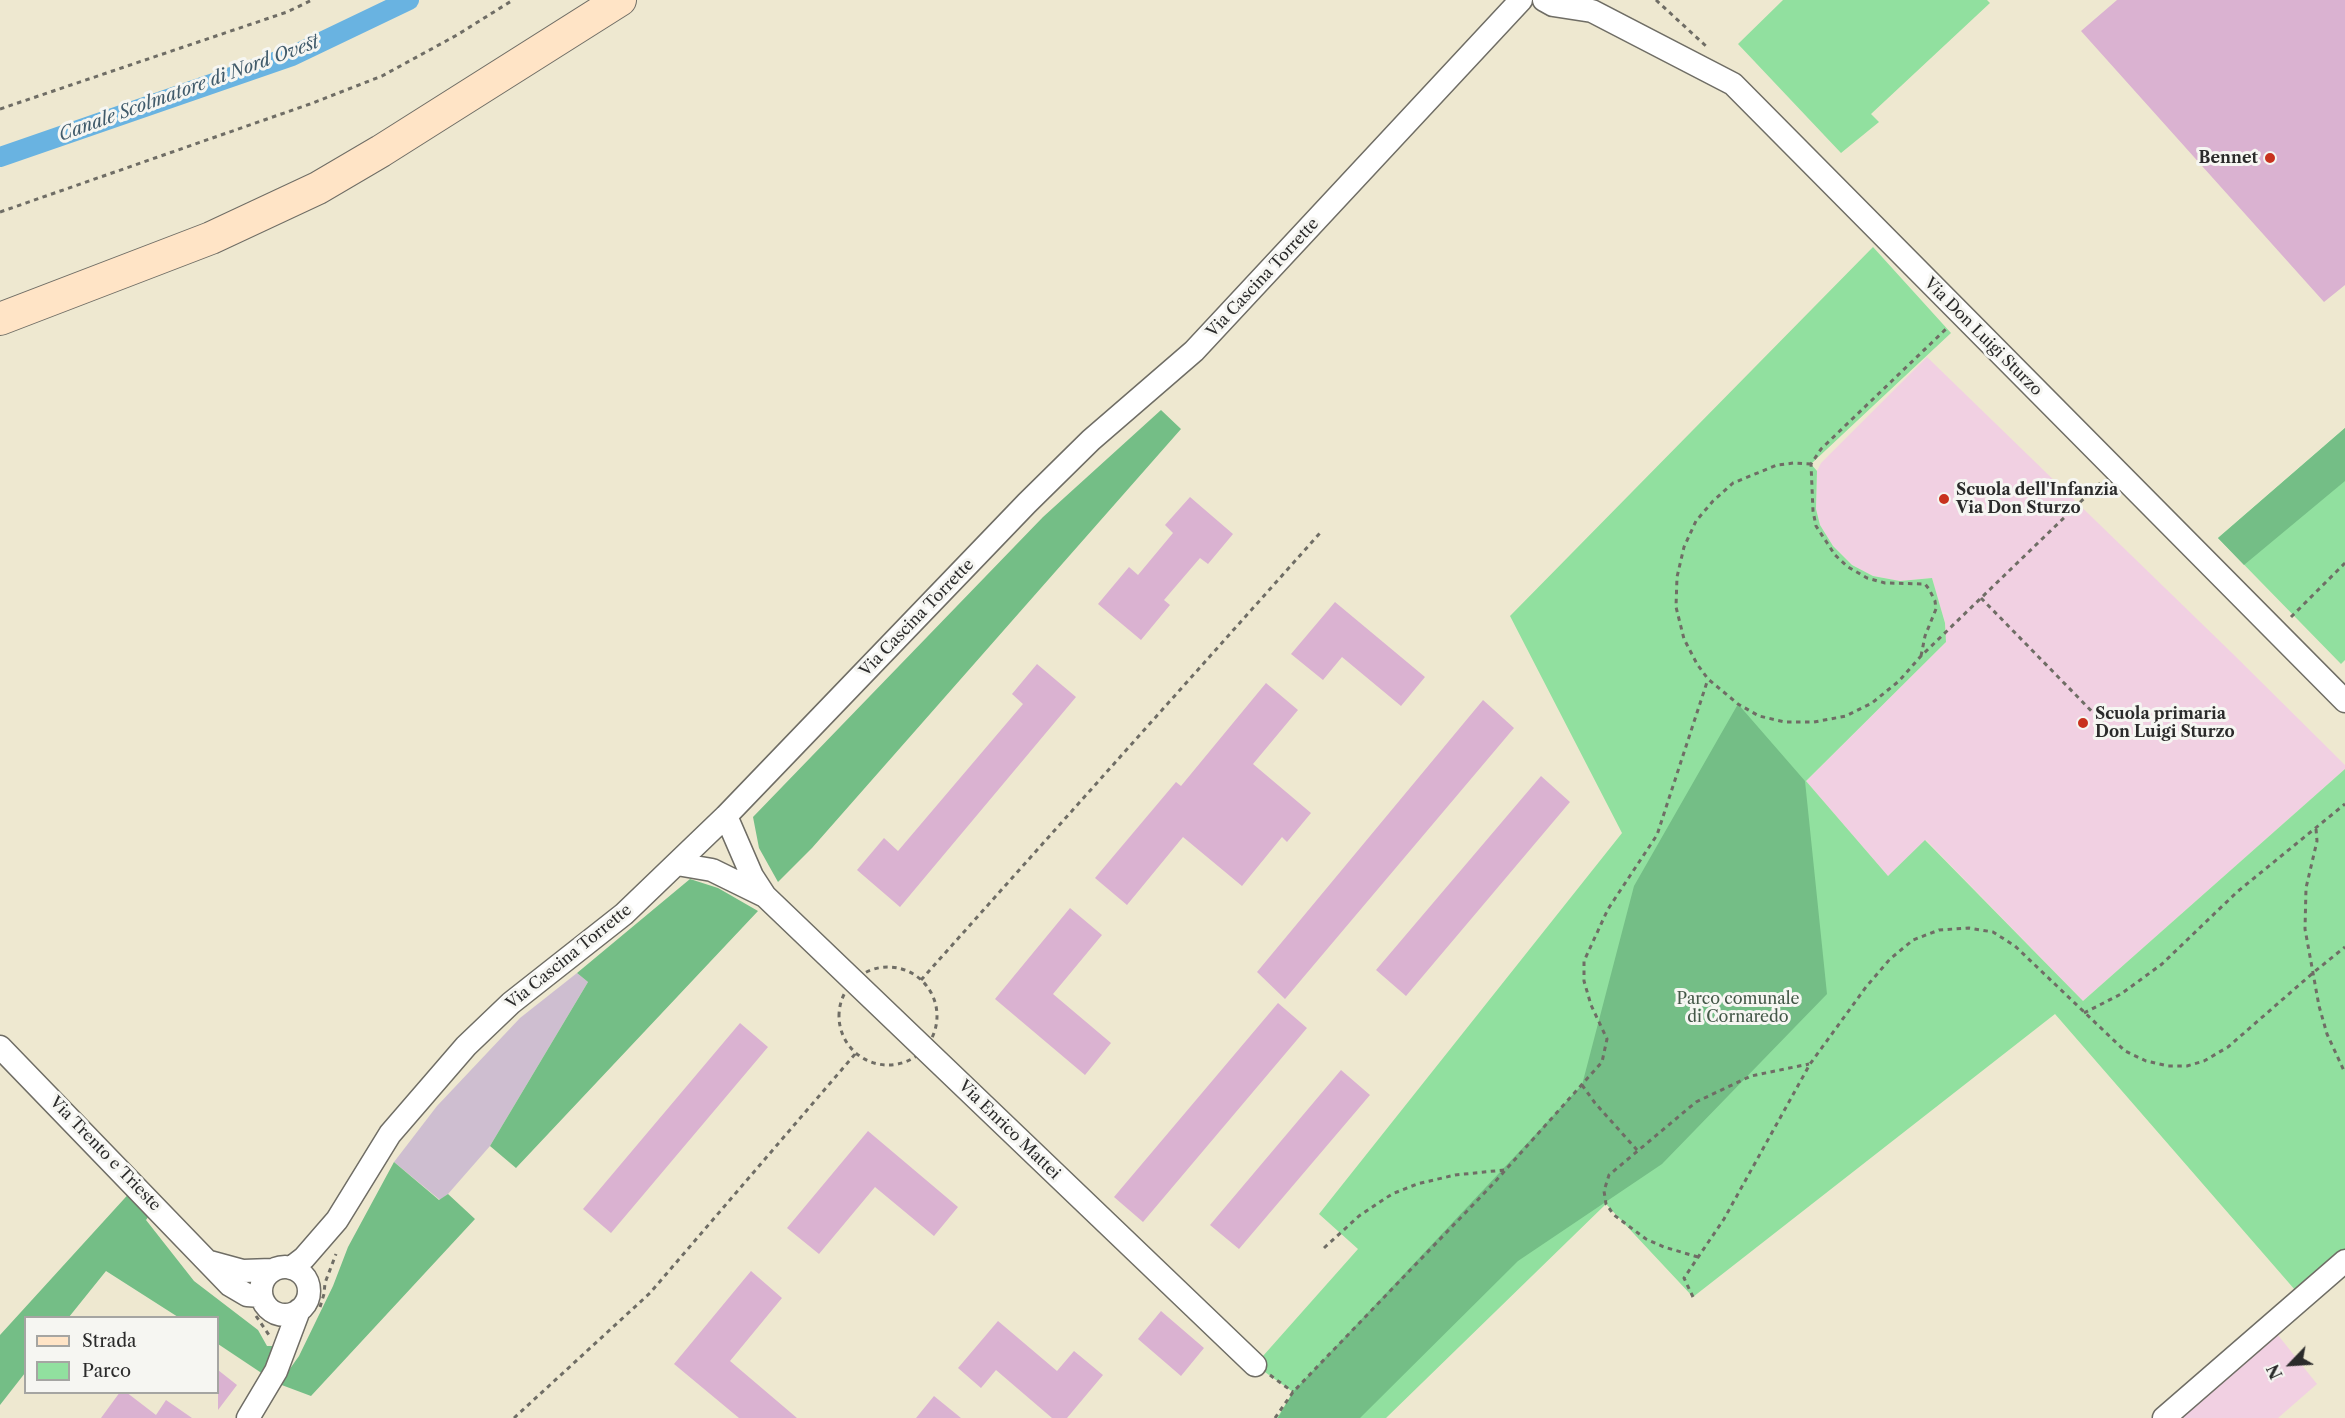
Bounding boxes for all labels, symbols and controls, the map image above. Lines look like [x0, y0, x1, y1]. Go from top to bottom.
water label: Canale Scolmatore di Nord Ovest [56, 32, 322, 146]
place label: Bennet [2199, 148, 2258, 168]
marker: Bennet [2263, 151, 2277, 165]
street label: Via Cascina Torrette [1203, 215, 1323, 341]
street label: Via Don Luigi Sturzo [1920, 274, 2046, 400]
place label: Scuola dell'Infanzia Via Don Sturzo [1956, 480, 2118, 518]
marker: Scuola dell'Infanzia Via Don Sturzo [1937, 492, 1951, 506]
street label: Via Cascina Torrette [856, 555, 978, 681]
place label: Scuola primaria Don Luigi Sturzo [2095, 704, 2235, 742]
marker: Scuola primaria Don Luigi Sturzo [2076, 716, 2090, 730]
street label: Via Cascina Torrette [502, 901, 636, 1013]
park label: Parco comunale di Cornaredo [1677, 989, 1799, 1027]
street label: Via Enrico Mattei [954, 1077, 1064, 1183]
street label: Via Trento e Trieste [45, 1093, 165, 1215]
legend [24, 1316, 219, 1394]
text: Strada [82, 1330, 137, 1352]
north arrow [2261, 1334, 2321, 1394]
text: Parco [82, 1360, 131, 1382]
text: N [2263, 1361, 2287, 1382]

